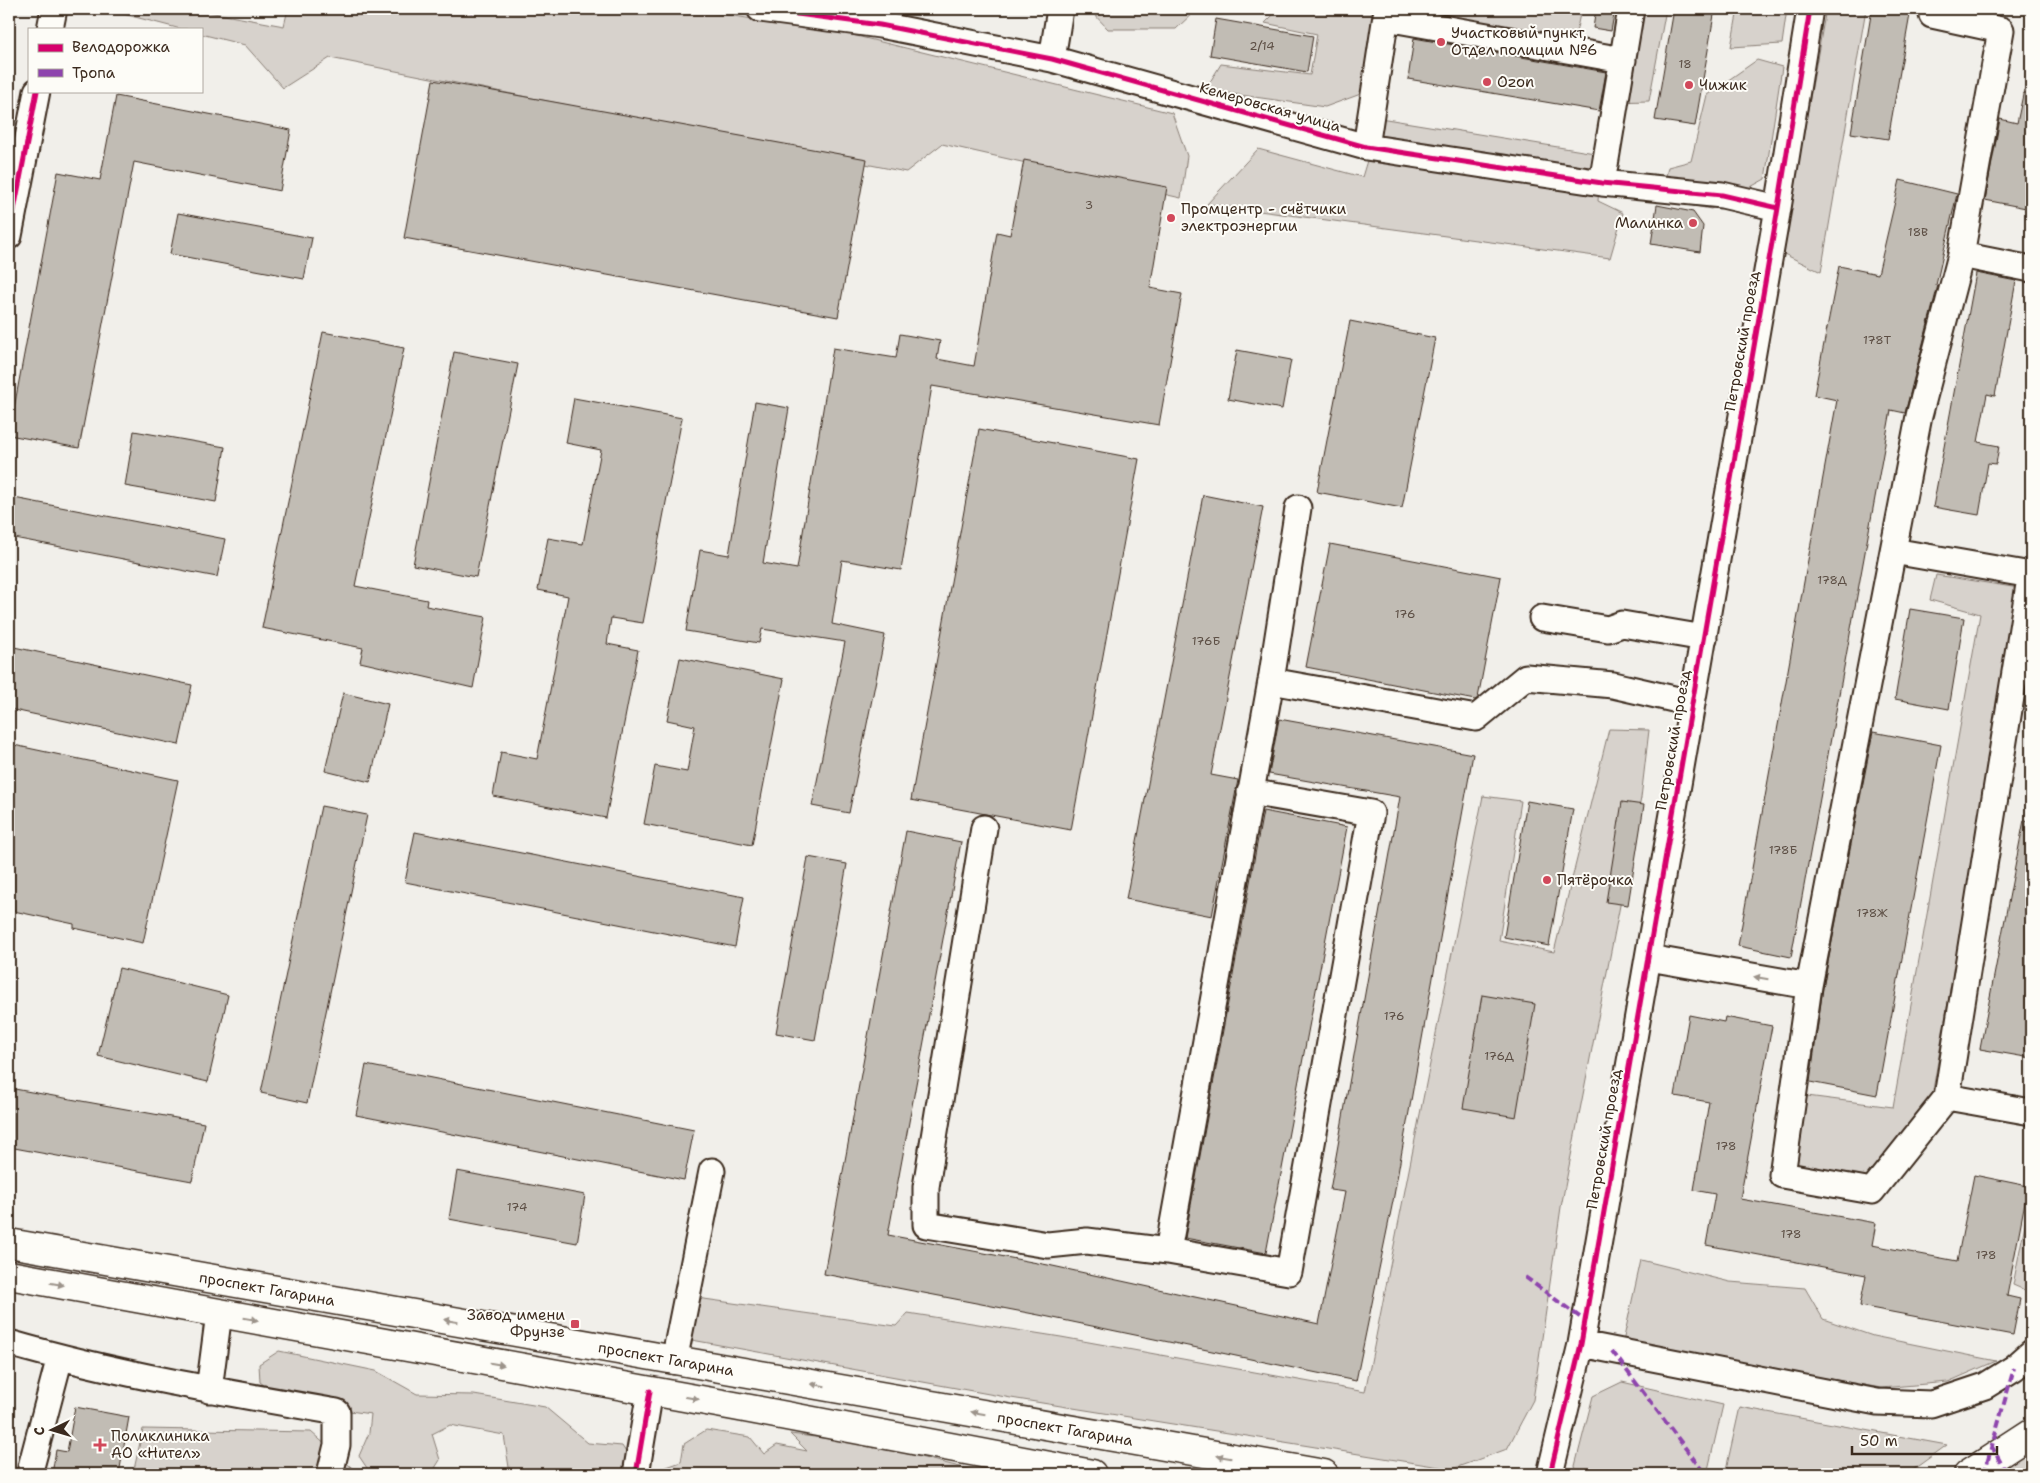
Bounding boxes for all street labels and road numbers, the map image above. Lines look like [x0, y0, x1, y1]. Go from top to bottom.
street label: Кемеровская улица [1197, 77, 1344, 137]
street label: Петровский проезд [1720, 269, 1764, 413]
street label: Петровский проезд [1651, 668, 1695, 812]
street label: Петровский проезд [1582, 1067, 1626, 1211]
street label: проспект Гагарина [198, 1267, 337, 1311]
street label: проспект Гагарина [597, 1337, 736, 1381]
street label: проспект Гагарина [996, 1407, 1135, 1451]

